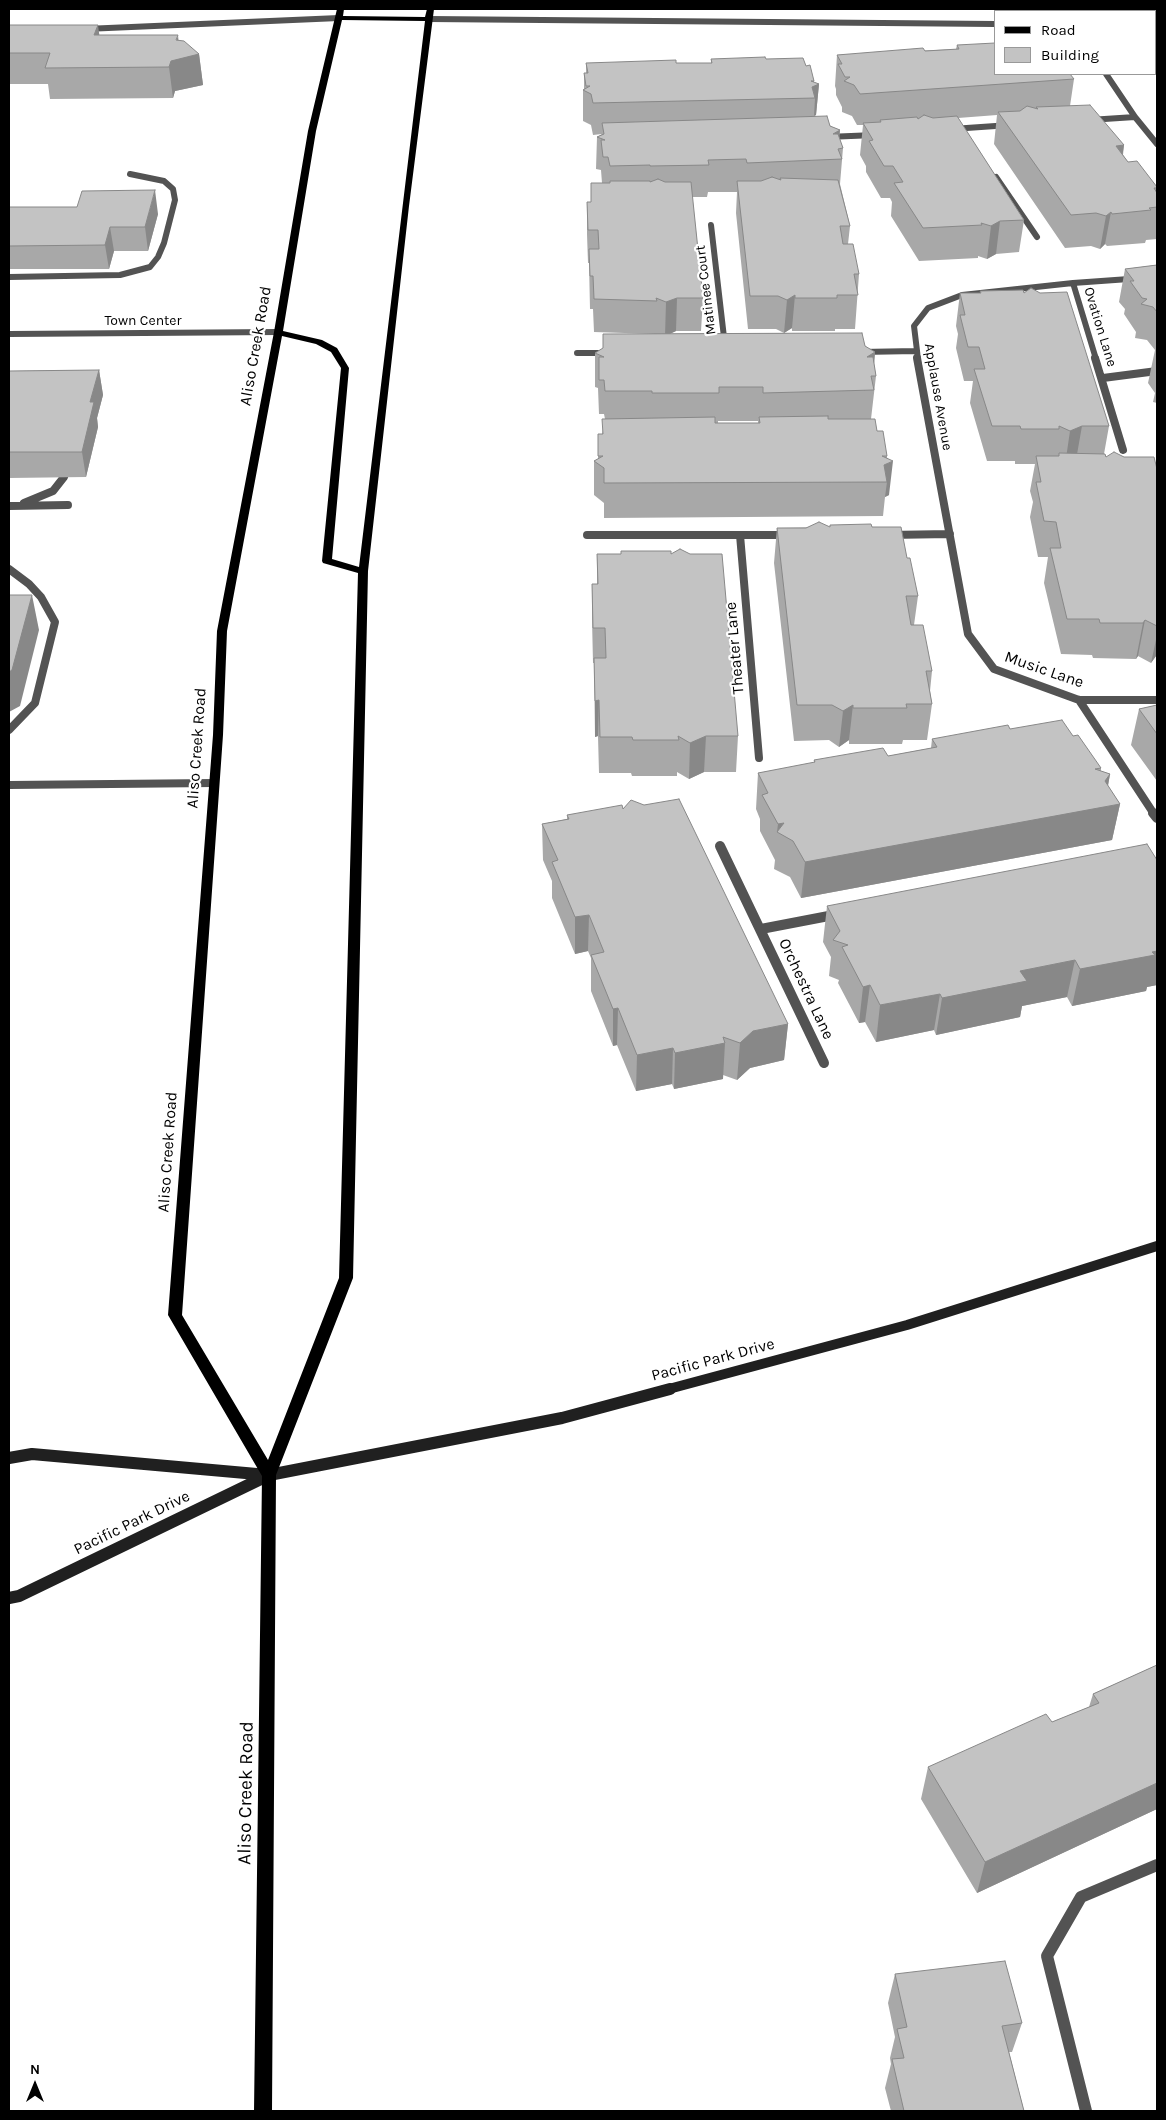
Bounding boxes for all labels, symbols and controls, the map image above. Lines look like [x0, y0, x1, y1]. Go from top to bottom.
legend [994, 10, 1156, 75]
text: Road [1041, 21, 1076, 39]
text: Building [1041, 46, 1099, 64]
street label: Matinee Court [692, 244, 720, 336]
street label: Aliso Creek Road [236, 285, 276, 407]
street label: Ovation Lane [1080, 285, 1120, 369]
street label: Town Center [104, 313, 182, 329]
street label: Applause Avenue [920, 342, 956, 452]
street label: Theater Lane [721, 601, 749, 695]
street label: Music Lane [1002, 647, 1086, 693]
street label: Aliso Creek Road [183, 687, 211, 809]
street label: Orchestra Lane [774, 935, 838, 1043]
street label: Aliso Creek Road [154, 1091, 182, 1213]
street label: Pacific Park Drive [649, 1334, 777, 1386]
street label: Pacific Park Drive [71, 1487, 193, 1559]
street label: Aliso Creek Road [233, 1721, 259, 1865]
north arrow [10, 2060, 60, 2110]
text: N [30, 2061, 40, 2078]

